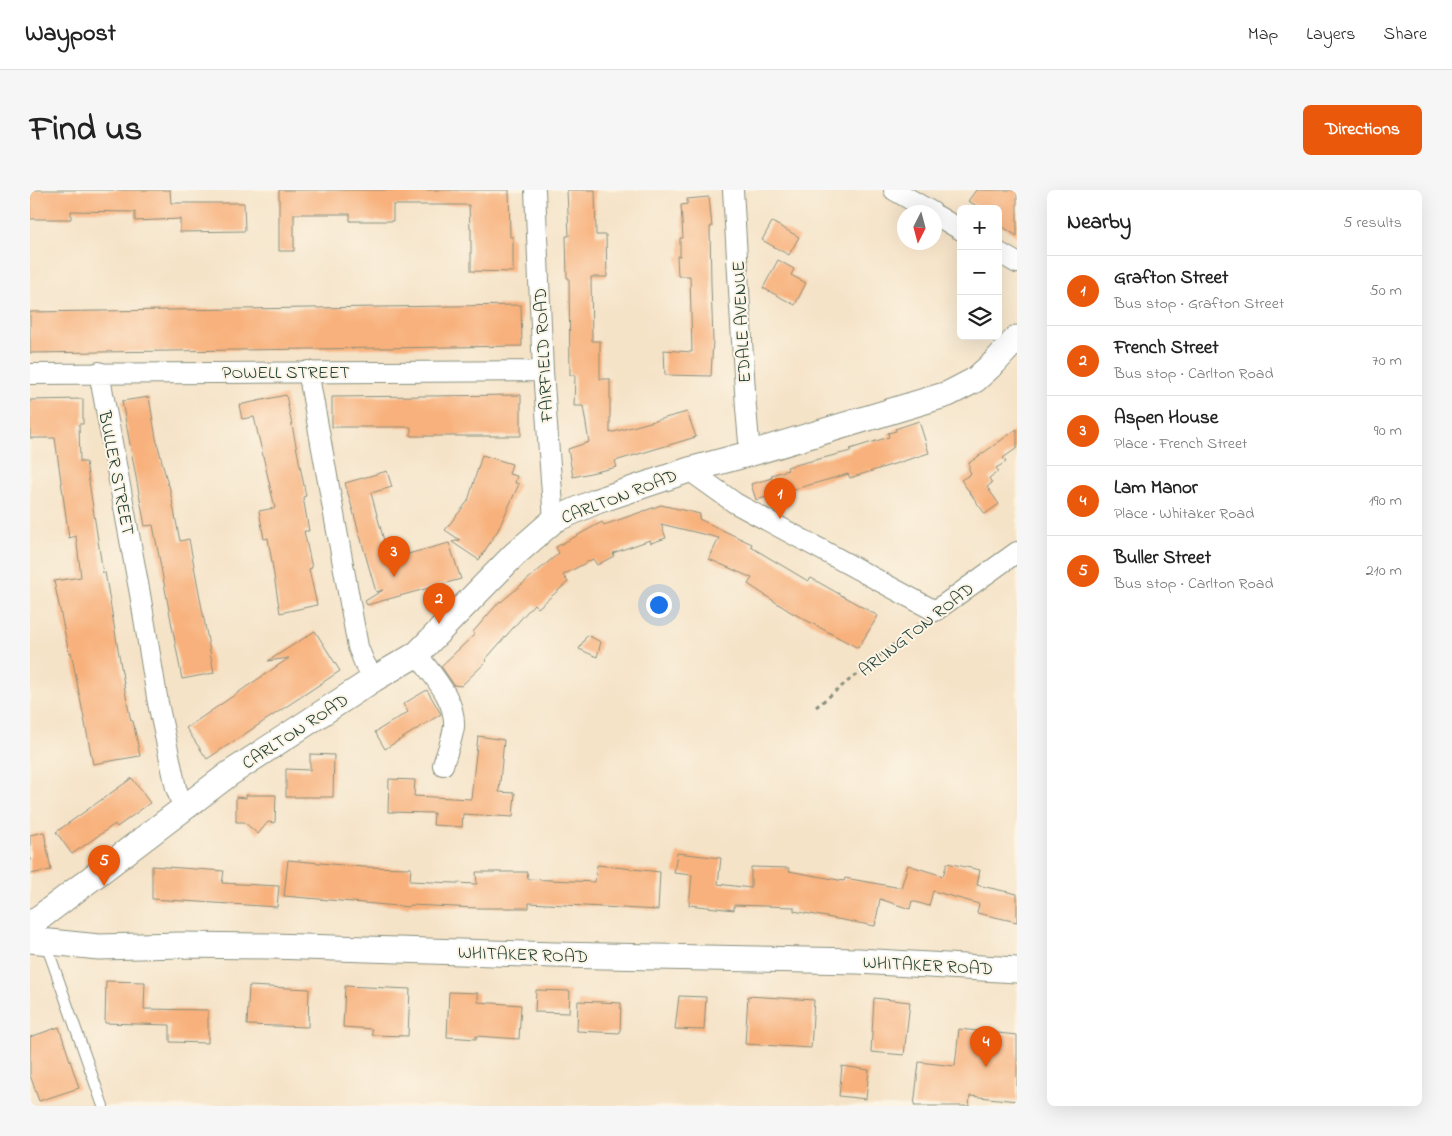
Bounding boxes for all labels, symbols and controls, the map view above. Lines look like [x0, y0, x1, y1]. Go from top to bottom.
text: Waypost [25, 17, 116, 52]
text: Map [1248, 22, 1278, 48]
text: Layers [1306, 22, 1356, 48]
text: Share [1384, 22, 1427, 48]
text: Find us [30, 105, 142, 156]
button: Directions [1303, 105, 1422, 155]
north arrow [897, 205, 942, 250]
map controls [957, 205, 1002, 340]
button: + [957, 205, 1002, 250]
text: Nearby [1067, 208, 1131, 238]
text: 5 results [1343, 211, 1402, 235]
button: − [957, 250, 1002, 295]
street label: EDALE AVENUE [727, 260, 759, 384]
text: Grafton Street [1114, 265, 1228, 292]
text: 1 [1080, 279, 1086, 303]
text: 50 m [1370, 279, 1402, 303]
street label: FAIRFIELD ROAD [528, 287, 562, 424]
text: Bus stop · Grafton Street [1114, 292, 1284, 316]
button: layers [957, 295, 1002, 340]
text: French Street [1114, 335, 1219, 362]
text: 2 [1079, 349, 1087, 373]
text: 70 m [1372, 349, 1402, 373]
street label: POWELL STREET [222, 361, 350, 387]
text: Bus stop · Carlton Road [1114, 362, 1273, 386]
text: Aspen House [1114, 405, 1218, 432]
street label: BULLER STREET [90, 408, 140, 538]
text: 3 [1080, 419, 1086, 443]
text: 90 m [1374, 419, 1402, 443]
text: Place · French Street [1114, 432, 1247, 456]
street label: CARLTON ROAD [558, 464, 682, 532]
text: Lam Manor [1114, 475, 1198, 502]
pin: 1 [764, 478, 796, 519]
text: 4 [1080, 489, 1086, 513]
text: 190 m [1369, 489, 1402, 513]
text: Place · Whitaker Road [1114, 502, 1254, 526]
pin: 3 [378, 536, 410, 577]
text: Buller Street [1114, 545, 1211, 572]
text: 5 [1078, 559, 1088, 583]
text: 210 m [1366, 559, 1402, 583]
text: Bus stop · Carlton Road [1114, 572, 1273, 596]
street label: ARLINGTON ROAD [854, 577, 981, 684]
pin: 2 [423, 583, 455, 624]
your location [646, 592, 672, 618]
street label: CARLTON ROAD [238, 688, 355, 777]
pin: 5 [88, 845, 120, 886]
street label: WHITAKER ROAD [457, 941, 589, 971]
street label: WHITAKER ROAD [862, 951, 994, 983]
pin: 4 [970, 1026, 1002, 1067]

